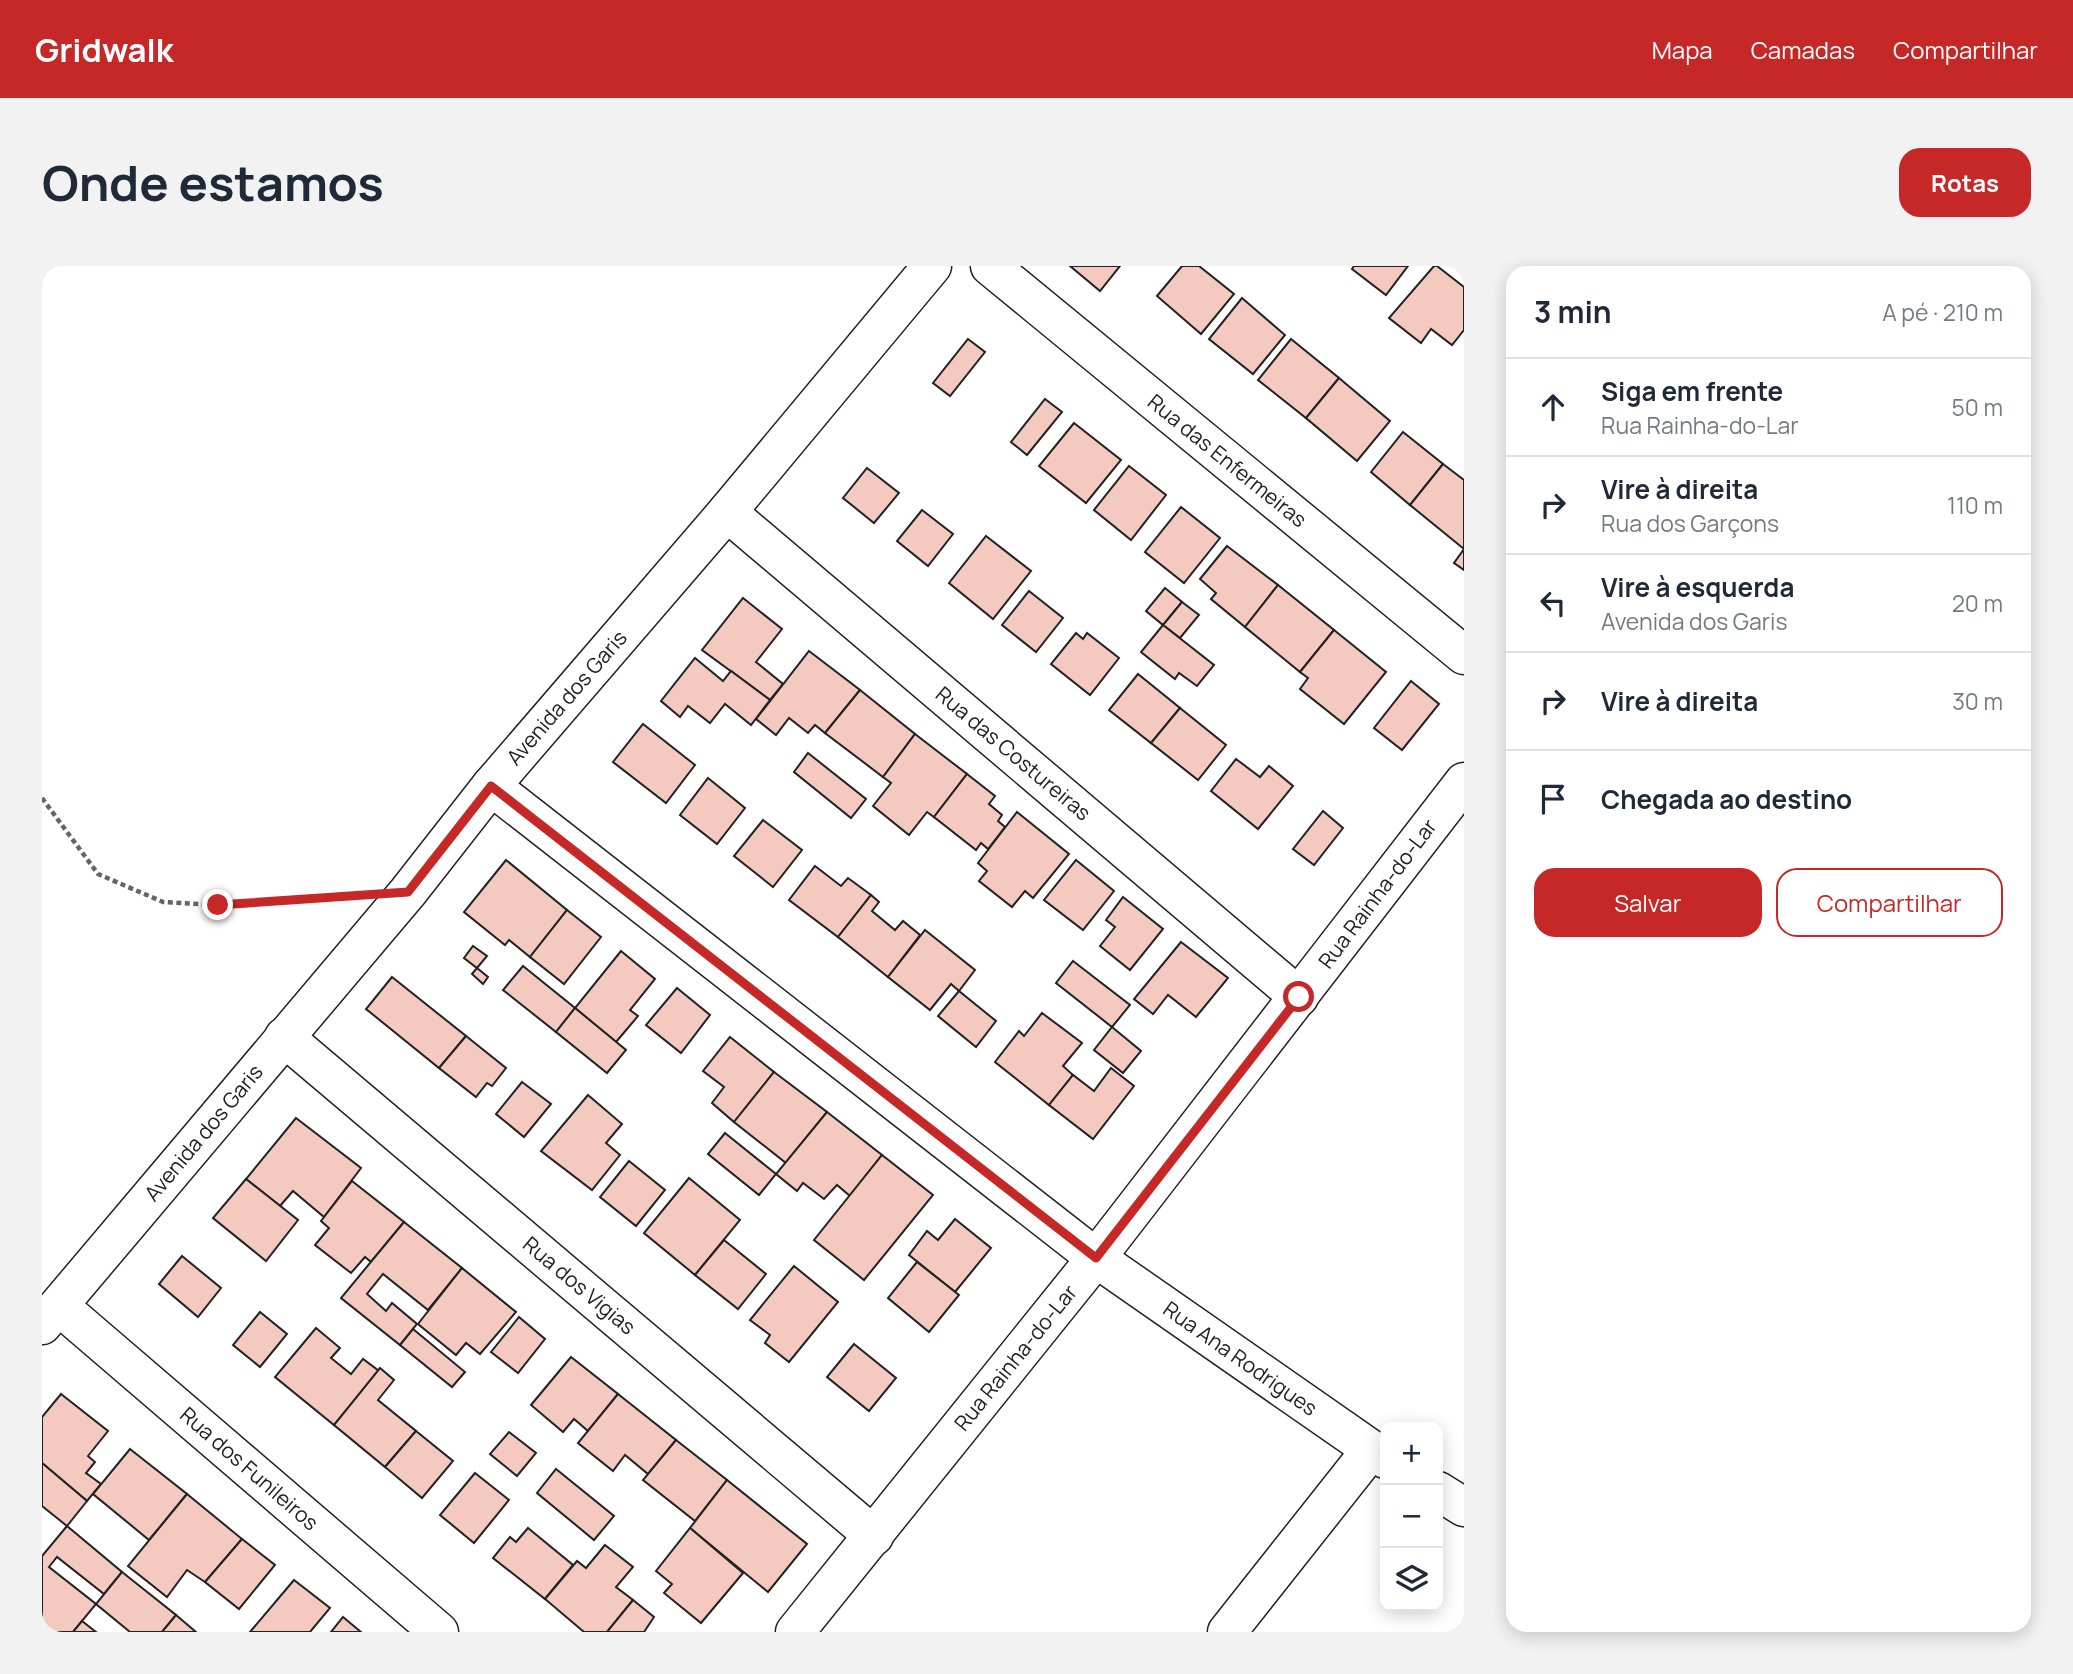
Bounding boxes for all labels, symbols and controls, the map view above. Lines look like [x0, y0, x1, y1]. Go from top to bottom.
text: Gridwalk [35, 27, 173, 72]
text: Mapa [1652, 33, 1713, 66]
text: Camadas [1751, 33, 1855, 66]
text: Compartilhar [1893, 33, 2038, 66]
button: Rotas [1899, 148, 2031, 217]
text: Onde estamos [42, 149, 384, 216]
text: 3 min [1534, 291, 1612, 332]
text: A pé · 210 m [1882, 296, 2003, 328]
text: Siga em frente [1601, 373, 1783, 409]
street label: Rua das Enfermeiras [1142, 387, 1313, 533]
icon: ahead [1534, 388, 1572, 426]
text: 50 m [1952, 391, 2003, 423]
text: Rua Rainha-do-Lar [1601, 409, 1799, 441]
text: Vire à direita [1601, 471, 1758, 507]
icon: right [1534, 486, 1572, 524]
text: 110 m [1947, 489, 2003, 521]
text: Rua dos Garçons [1601, 507, 1779, 539]
text: Vire à esquerda [1601, 569, 1794, 605]
icon: left [1534, 584, 1572, 622]
text: 20 m [1952, 587, 2003, 619]
text: Avenida dos Garis [1601, 605, 1788, 637]
street label: Avenida dos Garis [500, 624, 633, 771]
street label: Rua das Costureiras [930, 680, 1097, 826]
icon: right [1534, 682, 1572, 720]
text: Vire à direita [1601, 683, 1758, 719]
text: 30 m [1952, 685, 2003, 717]
icon: arrive [1534, 780, 1572, 818]
text: Chegada ao destino [1601, 781, 1852, 817]
street label: Rua Rainha-do-Lar [1312, 813, 1443, 974]
button: Salvar [1534, 868, 1762, 937]
button: Compartilhar [1776, 868, 2003, 937]
route end [202, 889, 233, 920]
route start [1283, 981, 1314, 1012]
street label: Avenida dos Garis [138, 1058, 269, 1207]
street label: Rua dos Vigias [517, 1230, 642, 1341]
street label: Rua Rainha-do-Lar [948, 1278, 1083, 1436]
street label: Rua Ana Rodrigues [1158, 1295, 1323, 1422]
street label: Rua dos Funileiros [175, 1400, 325, 1536]
map controls [1380, 1422, 1443, 1611]
button: + [1380, 1422, 1443, 1485]
button: − [1380, 1485, 1443, 1548]
button: layers [1380, 1548, 1443, 1611]

